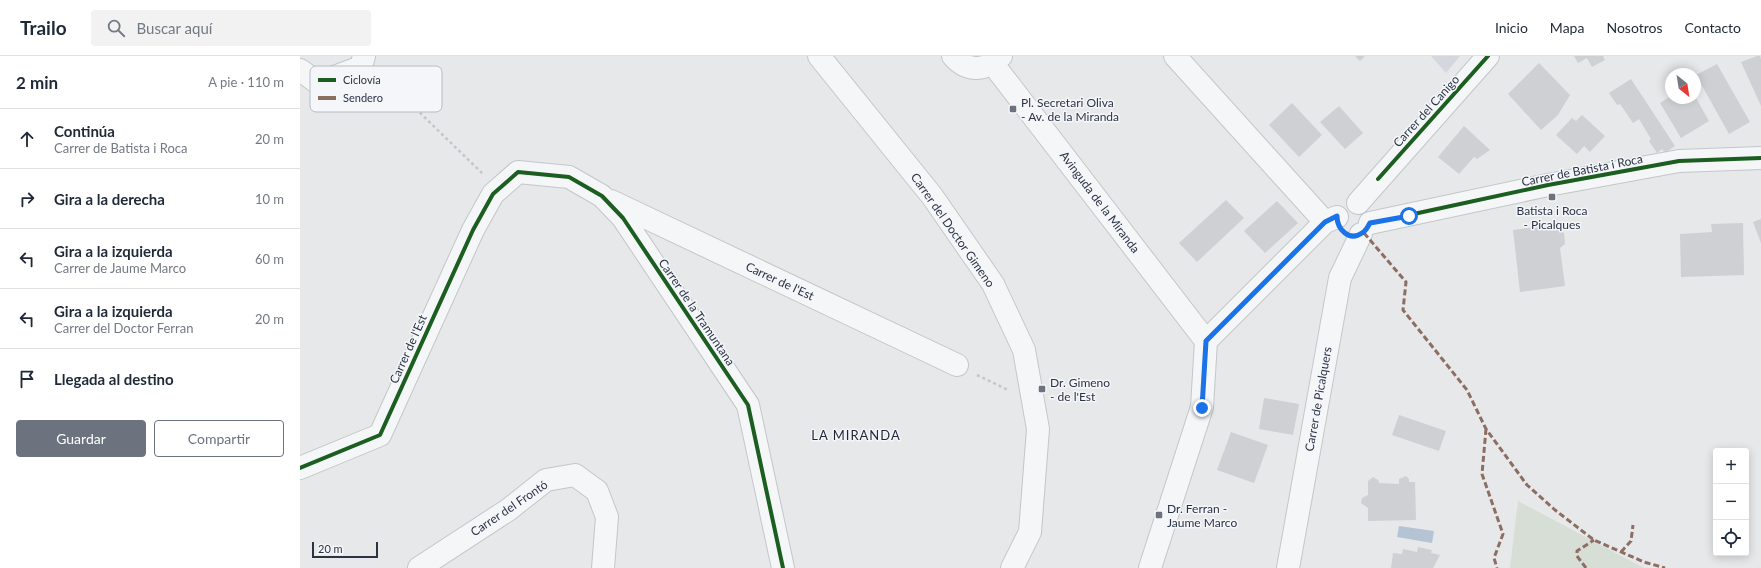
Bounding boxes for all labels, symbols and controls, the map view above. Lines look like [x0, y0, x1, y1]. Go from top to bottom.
search box [91, 10, 371, 46]
text: Trailo [20, 16, 67, 39]
icon: search [105, 17, 127, 39]
text: Buscar aquí [137, 19, 212, 37]
text: Inicio [1495, 19, 1528, 36]
text: Mapa [1550, 19, 1584, 36]
text: Nosotros [1606, 19, 1663, 36]
text: Contacto [1685, 19, 1741, 36]
legend [310, 66, 442, 112]
north arrow [1665, 68, 1701, 104]
text: 2 min [16, 72, 58, 93]
street label: Carrer del Canigo [1390, 72, 1462, 150]
text: Ciclovía [343, 73, 381, 86]
text: A pie · 110 m [208, 74, 284, 90]
text: Sendero [343, 91, 383, 104]
place label: Pl. Secretari Oliva - Av. de la Miranda [1021, 95, 1119, 124]
marker: Pl. Secretari Oliva - Av. de la Miranda [1008, 104, 1018, 114]
text: Continúa [54, 122, 115, 140]
icon: ahead [16, 128, 38, 150]
text: 20 m [255, 131, 284, 147]
text: Carrer de Batista i Roca [54, 140, 187, 156]
street label: Avinguda de la Miranda [1057, 148, 1143, 256]
street label: Carrer de Batista i Roca [1520, 151, 1644, 189]
street label: Carrer del Doctor Gimeno [908, 170, 998, 290]
icon: right [16, 188, 38, 210]
text: Gira a la derecha [54, 190, 165, 208]
text: 10 m [255, 191, 284, 207]
marker: Batista i Roca - Picalques [1547, 192, 1557, 202]
place label: Batista i Roca - Picalques [1516, 203, 1588, 232]
route start [1400, 207, 1418, 225]
text: Gira a la izquierda [54, 242, 173, 260]
icon: left [16, 248, 38, 270]
text: 60 m [255, 251, 284, 267]
street label: Carrer de la Tramuntana [656, 256, 738, 368]
street label: Carrer de l'Est [743, 259, 817, 304]
text: Carrer de Jaume Marco [54, 260, 186, 276]
text: Gira a la izquierda [54, 302, 173, 320]
icon: left [16, 308, 38, 330]
text: 20 m [255, 311, 284, 327]
street label: Carrer de l'Est [386, 312, 430, 386]
text: Carrer del Doctor Ferran [54, 320, 193, 336]
street label: Carrer de Picalquers [1301, 346, 1335, 452]
icon: arrive [16, 368, 38, 390]
text: Llegada al destino [54, 370, 174, 388]
place label: Dr. Gimeno - de l'Est [1050, 375, 1110, 404]
marker: Dr. Gimeno - de l'Est [1037, 384, 1047, 394]
route end [1193, 399, 1211, 417]
button: Guardar [16, 420, 146, 457]
button: Compartir [154, 420, 284, 457]
district label: LA MIRANDA [811, 427, 901, 443]
map controls [1713, 448, 1749, 556]
button: + [1713, 448, 1749, 484]
street label: Carrer del Frontó [468, 477, 551, 539]
button: − [1713, 484, 1749, 520]
place label: Dr. Ferran - Jaume Marco [1167, 501, 1237, 530]
marker: Dr. Ferran - Jaume Marco [1154, 510, 1164, 520]
button: locate [1713, 520, 1749, 556]
scale bar [312, 540, 378, 559]
text: 20 m [318, 542, 343, 555]

